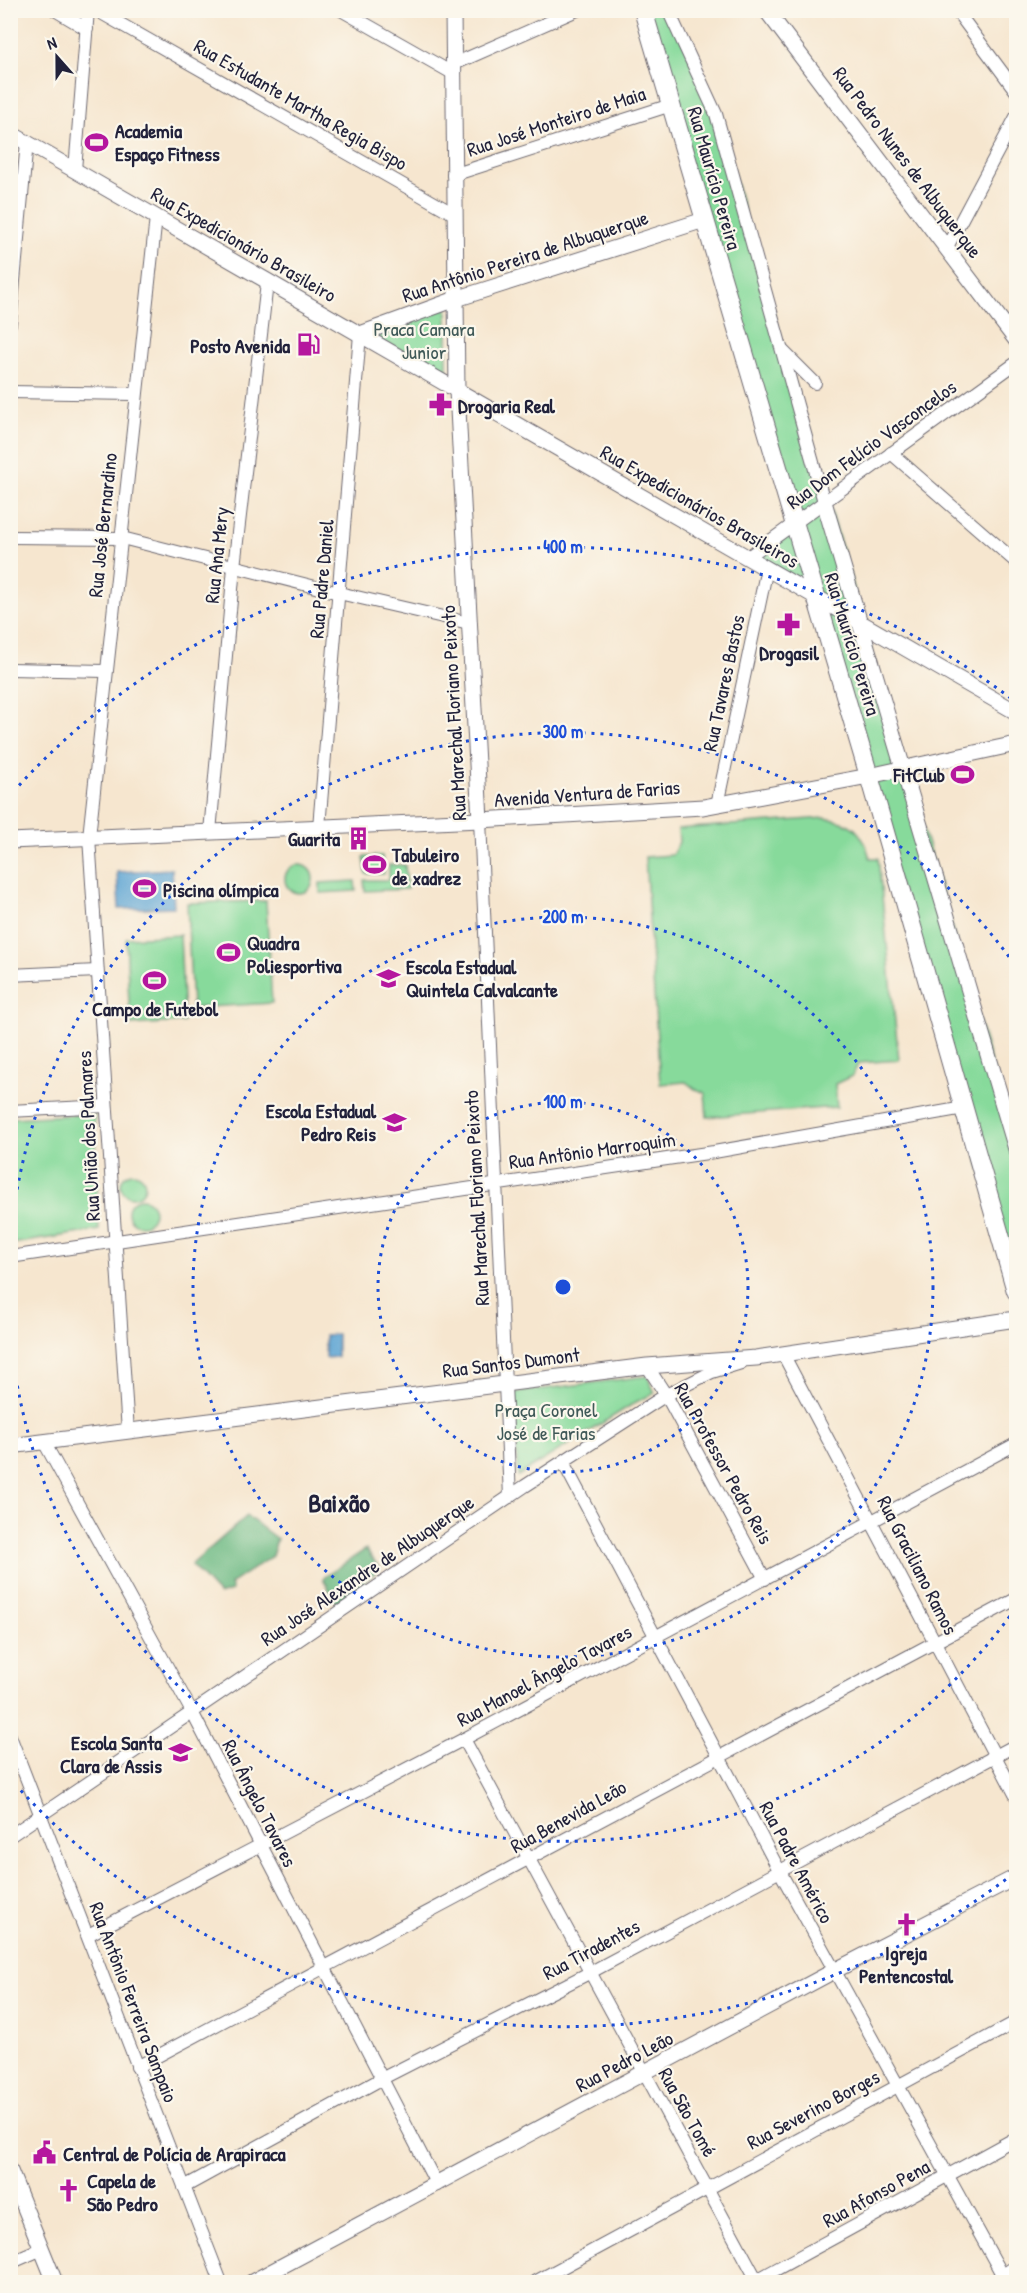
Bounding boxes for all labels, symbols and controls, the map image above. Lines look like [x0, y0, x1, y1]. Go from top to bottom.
north arrow [27, 27, 87, 87]
text: N [44, 31, 60, 55]
street label: Rua Estudante Martha Regia Bispo [189, 32, 413, 176]
street label: Rua Pedro Nunes de Albuquerque [827, 61, 989, 263]
street label: Rua José Monteiro de Maia [463, 79, 649, 163]
street label: Rua Maurício Pereira [682, 103, 748, 253]
place label: Academia Espaço Fitness [115, 117, 220, 168]
sports icon: Academia Espaço Fitness [84, 129, 110, 155]
street label: Rua Expedicionário Brasileiro [147, 180, 341, 308]
street label: Rua Antônio Pereira de Albuquerque [399, 203, 651, 309]
park label: Praca Camara Junior [373, 315, 475, 365]
place label: Posto Avenida [190, 332, 290, 359]
fuel station icon: Posto Avenida [295, 332, 321, 358]
street label: Rua Dom Felício Vasconcelos [781, 373, 962, 515]
pharmacy icon: Drogaria Real [427, 392, 453, 418]
place label: Drogaria Real [458, 392, 555, 420]
street label: Rua Expedicionários Brasileiros [596, 438, 804, 574]
street label: Rua José Bernardino [81, 451, 123, 599]
street label: Rua Ana Mery [198, 505, 234, 605]
street label: Rua Padre Daniel [302, 518, 340, 640]
text: 400 m [543, 534, 583, 559]
street label: Rua Maurício Pereira [819, 569, 888, 719]
street label: Rua Marechal Floriano Peixoto [434, 605, 472, 821]
pharmacy icon: Drogasil [776, 611, 802, 637]
street label: Rua Tavares Bastos [695, 612, 751, 754]
place label: Drogasil [759, 639, 819, 667]
text: 300 m [543, 719, 583, 744]
place label: FitClub [893, 761, 945, 788]
sports icon: FitClub [950, 761, 976, 787]
street label: Avenida Ventura de Farias [493, 773, 681, 813]
place label: Guarita [288, 825, 340, 852]
building icon: Guarita [345, 825, 371, 851]
place label: Tabuleiro de xadrez [391, 841, 462, 891]
sports icon: Tabuleiro de xadrez [361, 852, 387, 878]
sports icon: Piscina olímpica [132, 876, 158, 902]
place label: Piscina olímpica [163, 876, 279, 904]
text: 200 m [543, 904, 583, 929]
place label: Quadra Poliesportiva [247, 929, 342, 980]
sports icon: Quadra Poliesportiva [216, 940, 242, 966]
place label: Escola Estadual Quintela Calvalcante [406, 953, 558, 1003]
school or university icon: Escola Estadual Quintela Calvalcante [375, 965, 401, 991]
sports icon: Campo de Futebol [142, 967, 168, 993]
place label: Campo de Futebol [92, 995, 219, 1023]
street label: Rua União dos Palmares [70, 1050, 106, 1222]
text: 100 m [543, 1089, 583, 1114]
street label: Rua Marechal Floriano Peixoto [457, 1090, 495, 1306]
place label: Escola Estadual Pedro Reis [266, 1097, 377, 1147]
school or university icon: Escola Estadual Pedro Reis [381, 1109, 407, 1135]
street label: Rua Antônio Marroquim [507, 1125, 677, 1175]
centre of rings [553, 1277, 573, 1297]
street label: Rua Santos Dumont [441, 1340, 582, 1384]
street label: Rua Professor Pedro Reis [668, 1377, 780, 1549]
park label: Praça Coronel José de Farias [495, 1396, 598, 1446]
district label: Baixão [308, 1485, 370, 1520]
street label: Rua José Alexandre de Albuquerque [255, 1488, 479, 1652]
street label: Rua Graciliano Ramos [871, 1491, 965, 1639]
street label: Rua Manoel Ângelo Tavares [452, 1617, 636, 1733]
place label: Escola Santa Clara de Assis [60, 1729, 162, 1779]
street label: Rua Ângelo Tavares [216, 1735, 304, 1872]
school or university icon: Escola Santa Clara de Assis [167, 1740, 193, 1766]
street label: Rua Benevida Leão [505, 1773, 631, 1859]
street label: Rua Padre Américo [754, 1796, 840, 1928]
street label: Rua Antônio Ferreira Sampaio [83, 1898, 185, 2106]
church icon: Igreja Pentencostal [893, 1911, 919, 1937]
street label: Rua Tiradentes [538, 1912, 645, 1986]
place label: Igreja Pentencostal [859, 1939, 954, 1989]
street label: Rua Pedro Leão [571, 2024, 677, 2098]
street label: Rua Severino Borges [742, 2062, 884, 2155]
street label: Rua São Tomé [652, 2063, 724, 2162]
public building icon: Central de Polícia de Arapiraca [32, 2140, 58, 2166]
place label: Central de Polícia de Arapiraca [63, 2140, 286, 2168]
street label: Rua Afonso Pena [818, 2152, 934, 2234]
place label: Capela de São Pedro [87, 2167, 158, 2217]
church icon: Capela de São Pedro [56, 2178, 82, 2204]

